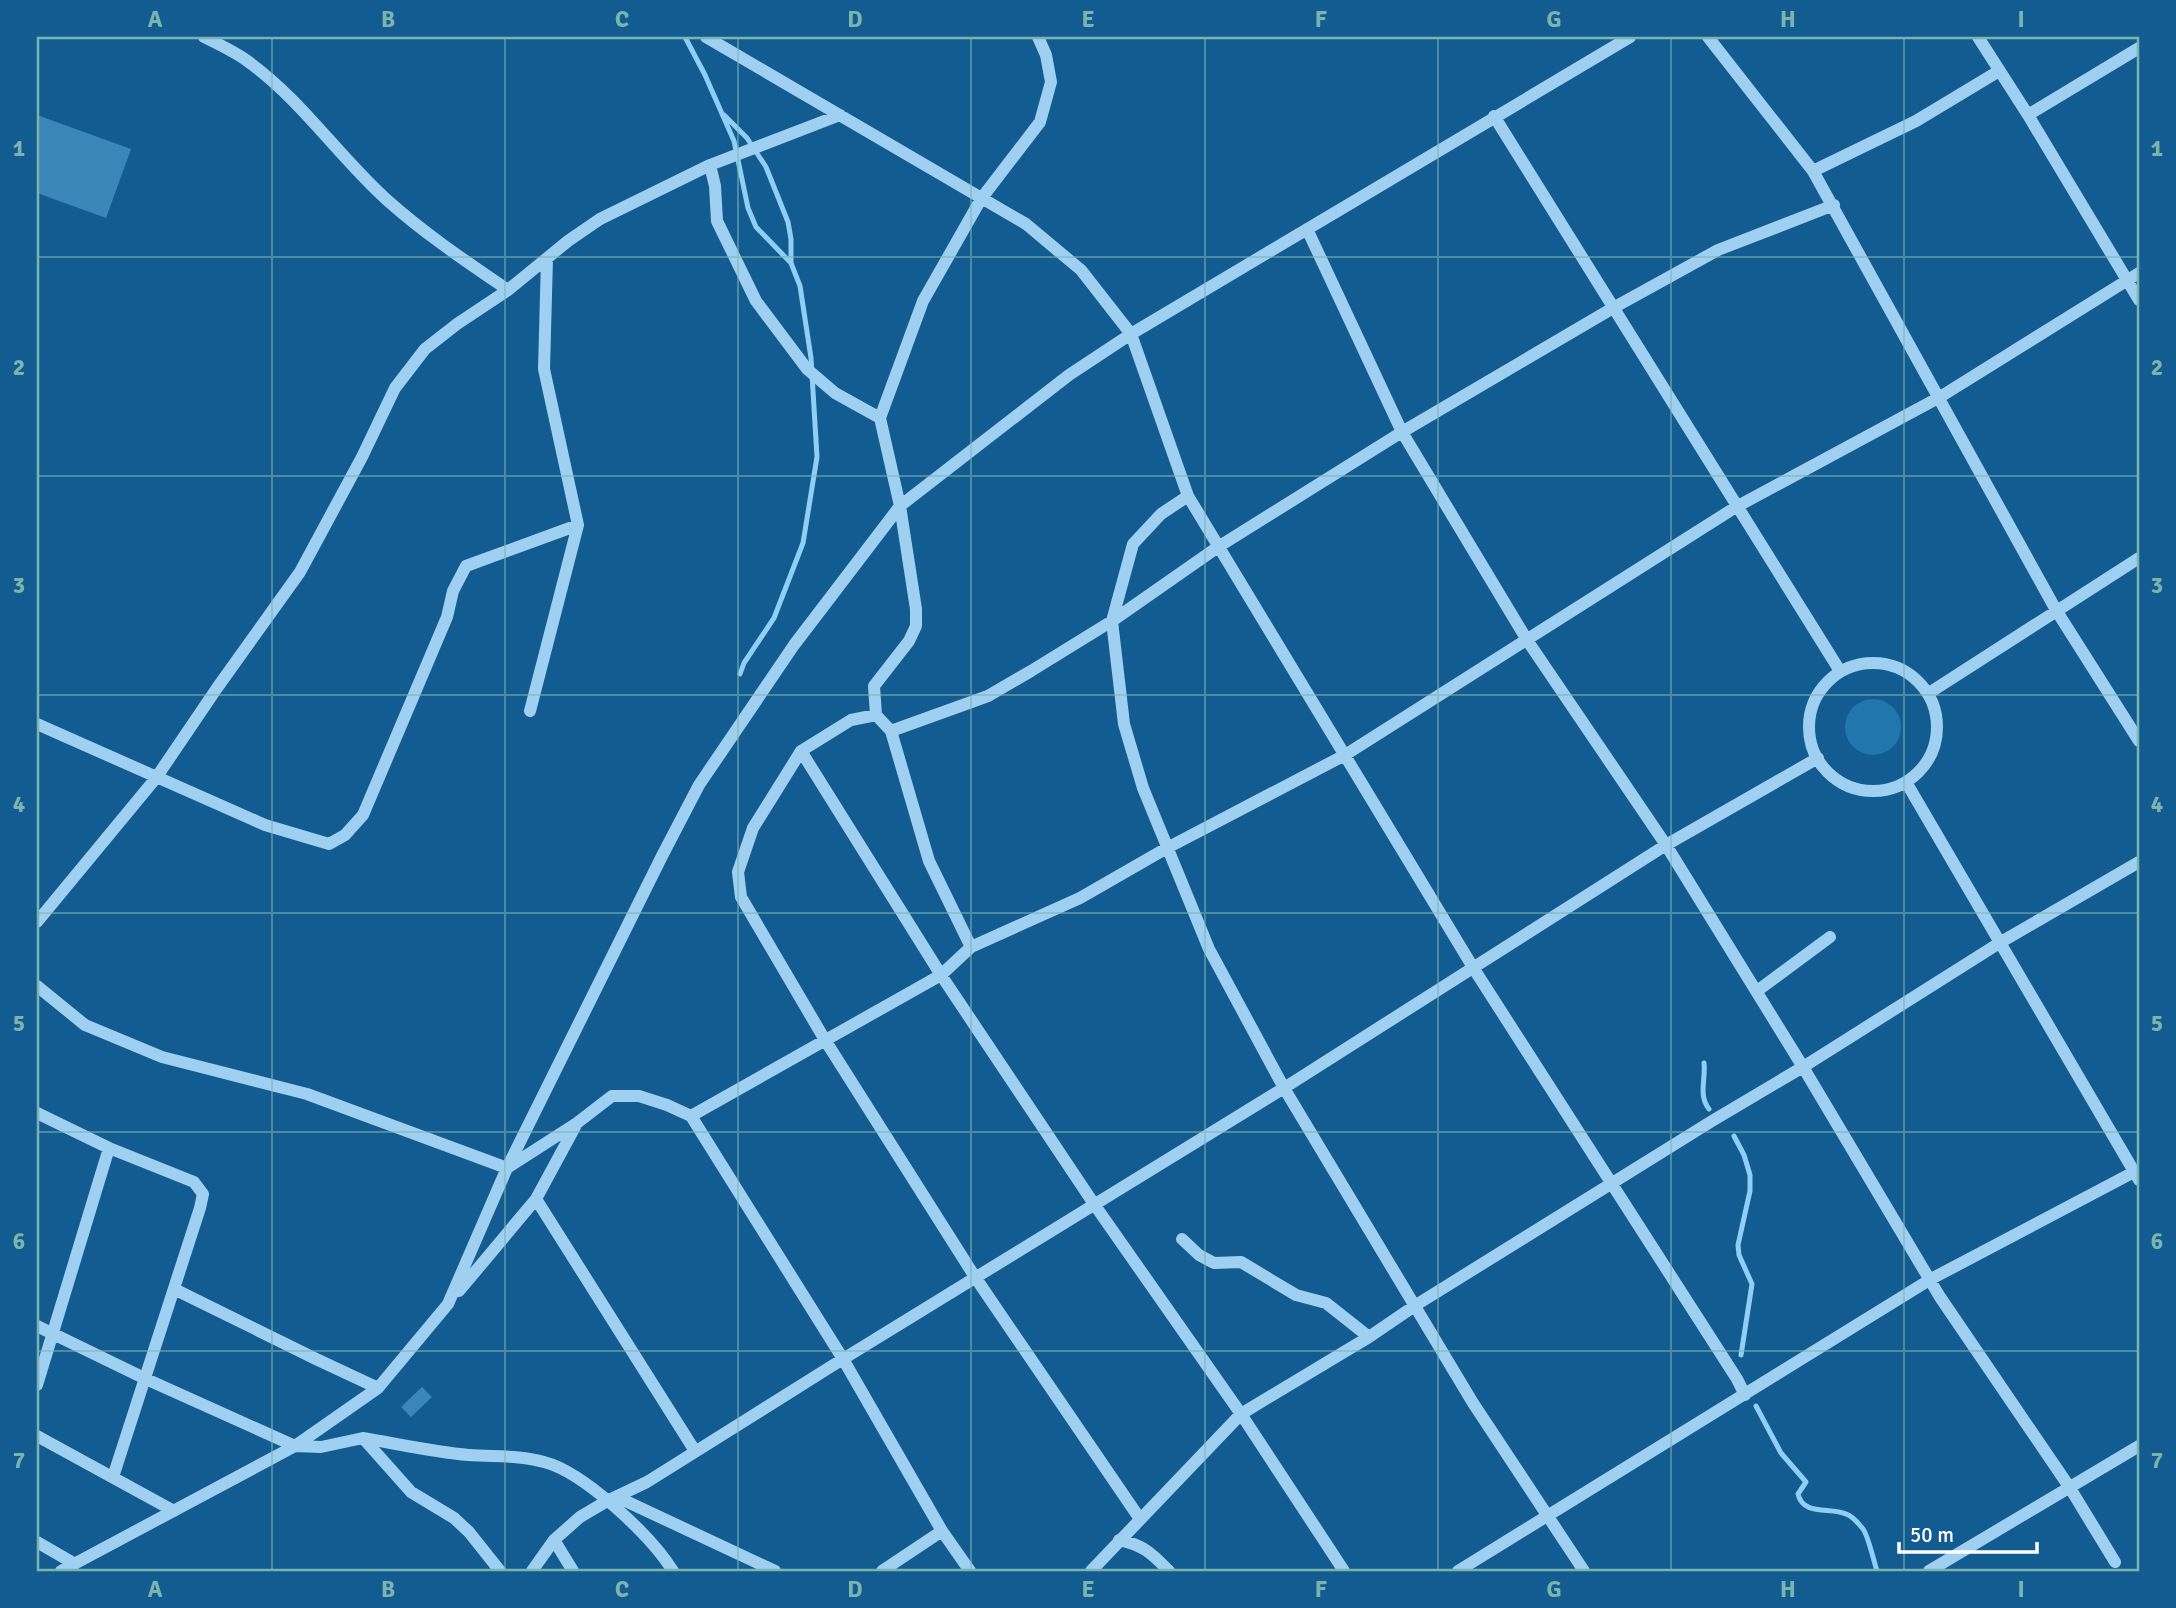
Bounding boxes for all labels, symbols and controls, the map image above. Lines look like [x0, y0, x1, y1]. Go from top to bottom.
text: A [148, 5, 163, 34]
text: B [381, 5, 395, 34]
text: C [615, 5, 629, 34]
text: D [847, 5, 863, 34]
text: E [1081, 5, 1095, 34]
text: F [1315, 5, 1327, 34]
text: G [1546, 5, 1562, 34]
text: H [1780, 5, 1796, 34]
text: I [2017, 5, 2025, 34]
text: 1 [13, 134, 25, 163]
text: 1 [2151, 134, 2163, 163]
text: 2 [13, 353, 25, 382]
text: 2 [2151, 353, 2163, 382]
text: 3 [13, 571, 25, 600]
text: 3 [2151, 571, 2163, 600]
text: 4 [13, 790, 25, 819]
text: 4 [2151, 790, 2163, 819]
text: 5 [13, 1009, 25, 1038]
text: 5 [2151, 1009, 2163, 1038]
text: 6 [13, 1227, 25, 1256]
text: 6 [2151, 1227, 2163, 1256]
text: 7 [13, 1446, 25, 1475]
text: 7 [2151, 1446, 2163, 1475]
scale bar [1899, 1510, 2038, 1554]
text: 50 m [1910, 1522, 1954, 1548]
text: A [148, 1575, 163, 1604]
text: B [381, 1575, 395, 1604]
text: C [615, 1575, 629, 1604]
text: D [847, 1575, 863, 1604]
text: E [1081, 1575, 1095, 1604]
text: F [1315, 1575, 1327, 1604]
text: G [1546, 1575, 1562, 1604]
text: H [1780, 1575, 1796, 1604]
text: I [2017, 1575, 2025, 1604]

